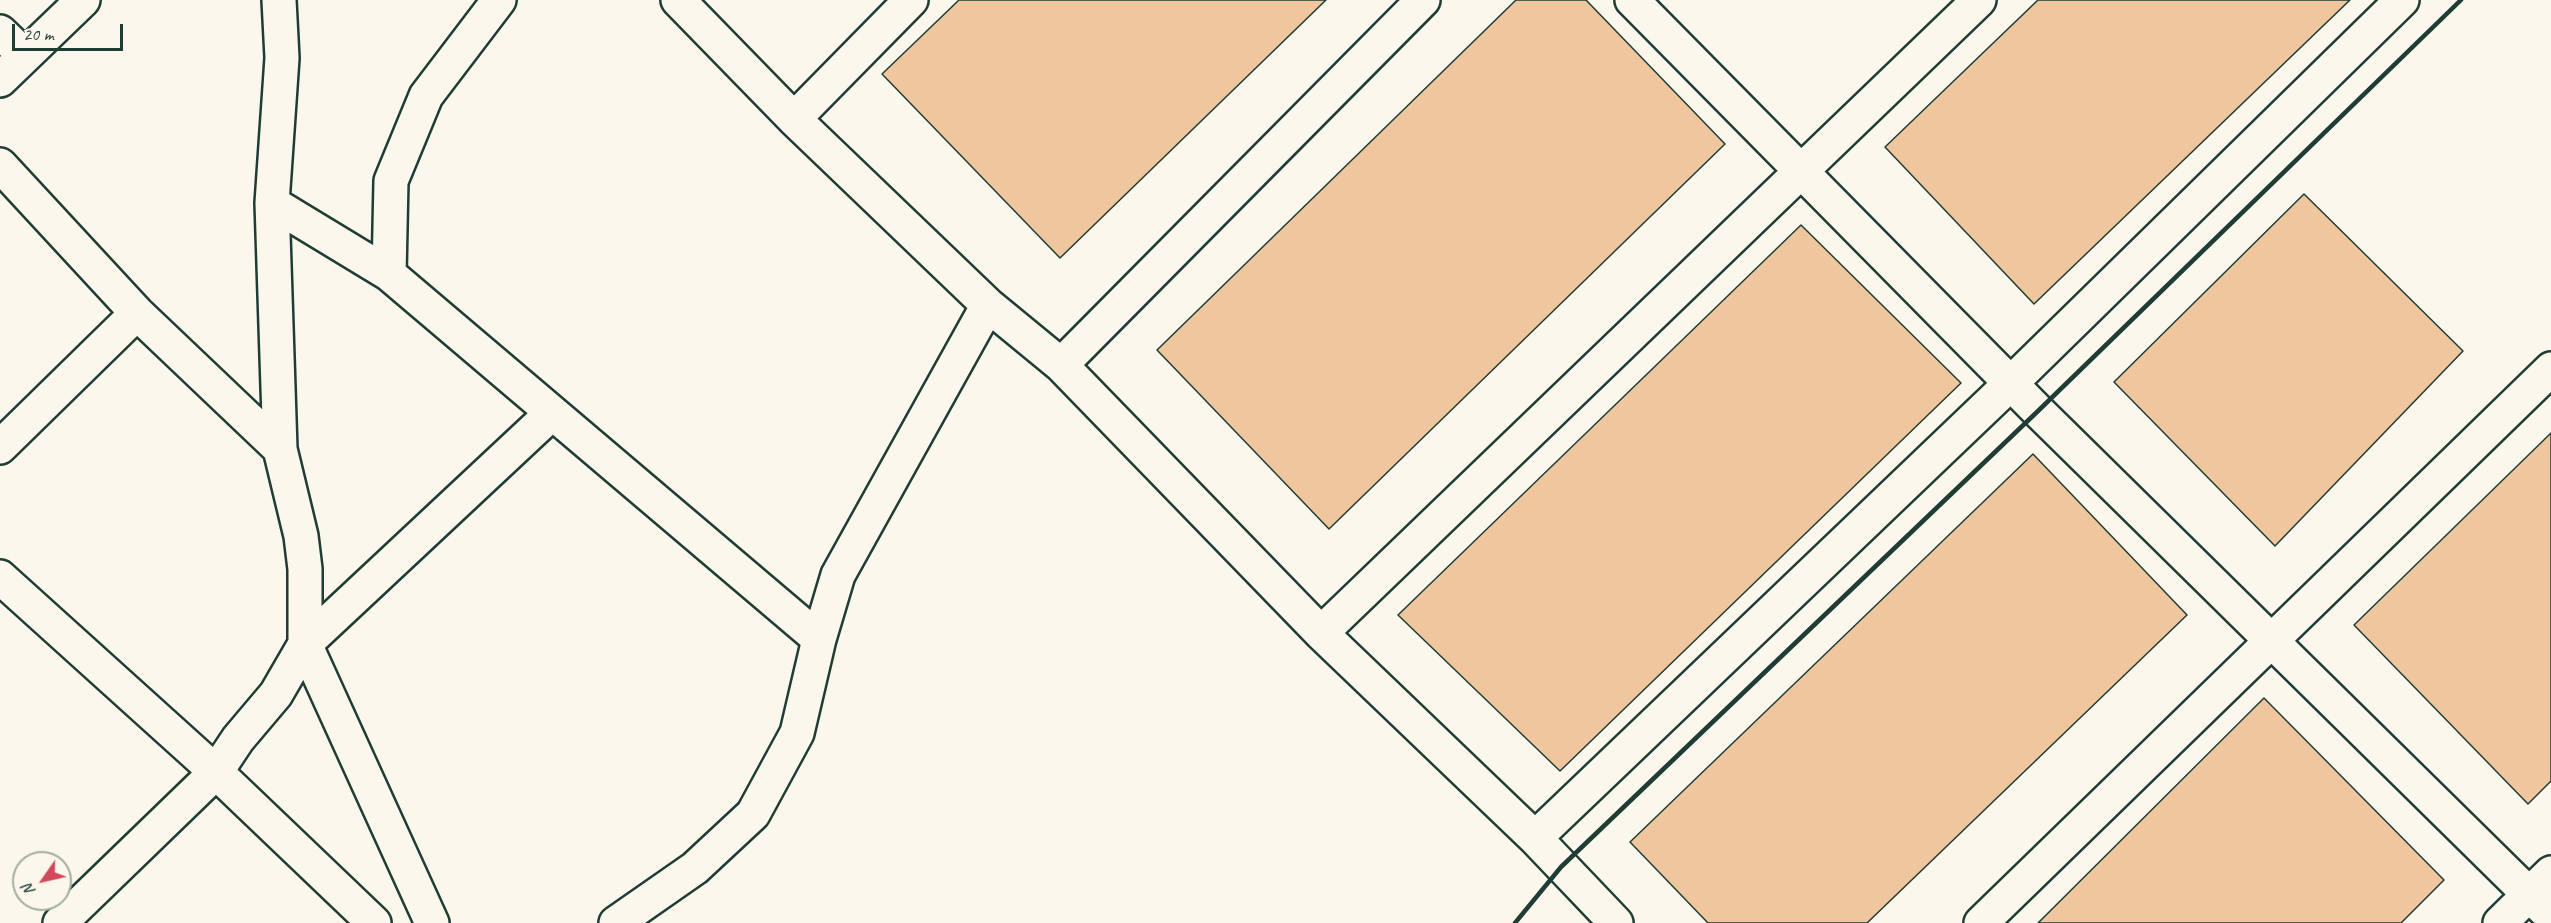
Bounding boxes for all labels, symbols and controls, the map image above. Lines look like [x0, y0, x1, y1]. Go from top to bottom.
scale bar [15, 12, 126, 50]
text: 20 m [23, 23, 54, 45]
north arrow [12, 851, 72, 911]
text: N [18, 880, 40, 900]

